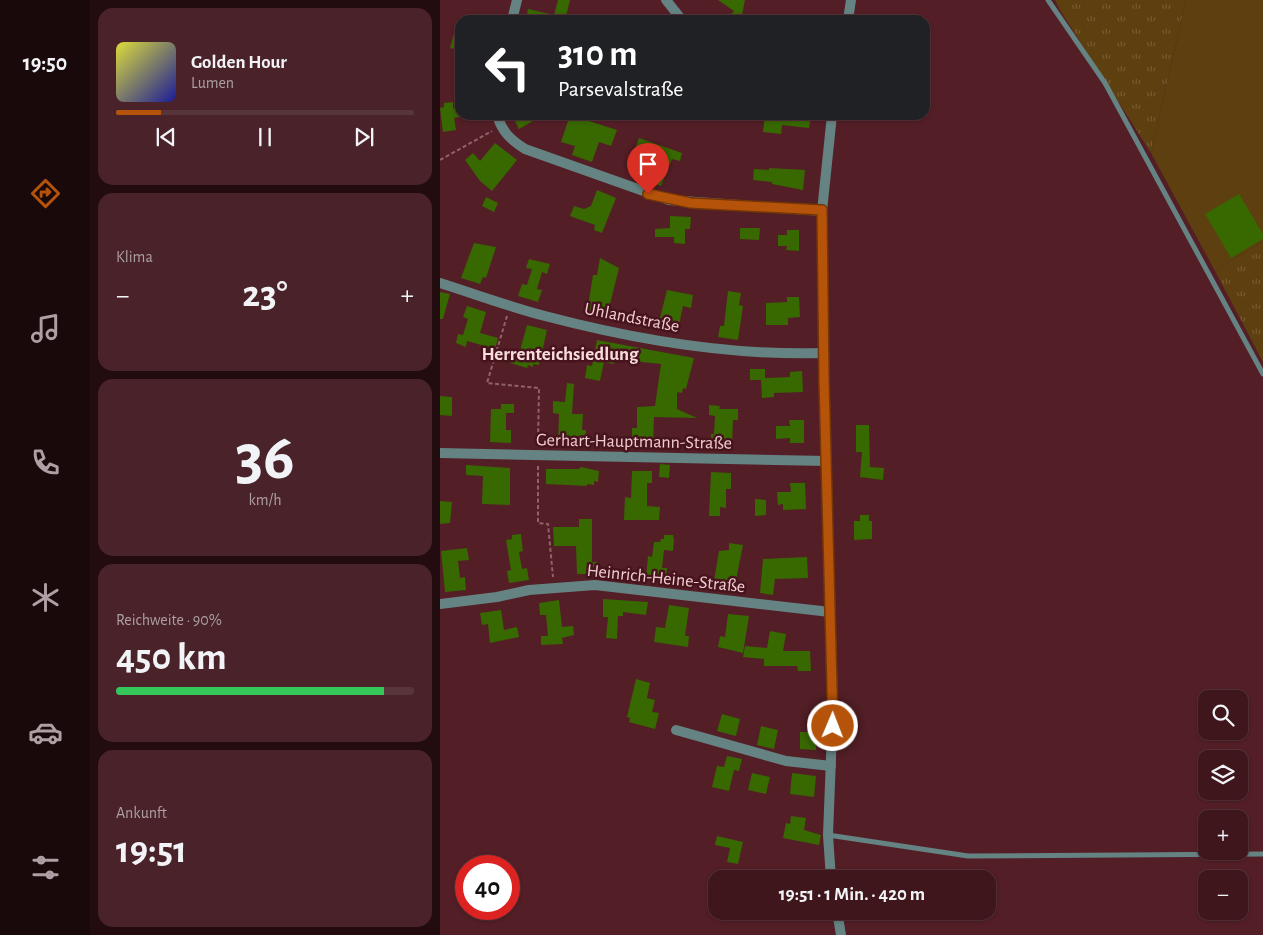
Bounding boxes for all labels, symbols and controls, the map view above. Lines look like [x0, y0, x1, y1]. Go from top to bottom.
icon: left [475, 35, 540, 100]
text: 310 m [558, 37, 637, 72]
text: 19:50 [23, 52, 67, 74]
text: Golden Hour [191, 53, 287, 72]
text: Lumen [191, 75, 234, 91]
text: Parsevalstraße [558, 78, 683, 100]
icon: previous [152, 123, 180, 151]
icon: pause [251, 123, 279, 151]
icon: next [350, 123, 378, 151]
pin [627, 143, 669, 194]
icon: arrive [634, 150, 662, 178]
icon: directions [28, 176, 63, 211]
text: Klima [116, 249, 153, 265]
text: 23° [242, 276, 288, 314]
text: − [116, 282, 129, 310]
text: + [401, 282, 414, 310]
street label: Uhlandstraße [583, 300, 681, 336]
icon: music [28, 311, 63, 346]
district label: Herrenteichsiedlung [481, 345, 639, 364]
text: 36 [235, 426, 295, 491]
street label: Gerhart-Hauptmann-Straße [536, 431, 732, 453]
icon: phone [28, 445, 63, 480]
text: km/h [248, 492, 282, 508]
street label: Heinrich-Heine-Straße [586, 562, 746, 596]
icon: climate [28, 580, 63, 615]
text: Reichweite · 90% [116, 612, 222, 628]
text: 450 km [116, 639, 227, 677]
map controls [1198, 690, 1248, 920]
button: search [1198, 690, 1248, 740]
position arrow [806, 699, 858, 751]
icon: car [28, 715, 63, 750]
button: layers [1198, 750, 1248, 800]
text: Ankunft [116, 805, 167, 821]
button: + [1198, 810, 1248, 860]
text: 19:51 [116, 832, 187, 870]
icon: filters [28, 850, 63, 885]
speed limit sign: 40 [455, 855, 520, 920]
button: − [1198, 870, 1248, 920]
text: 19:51 · 1 Min. · 420 m [779, 885, 925, 904]

